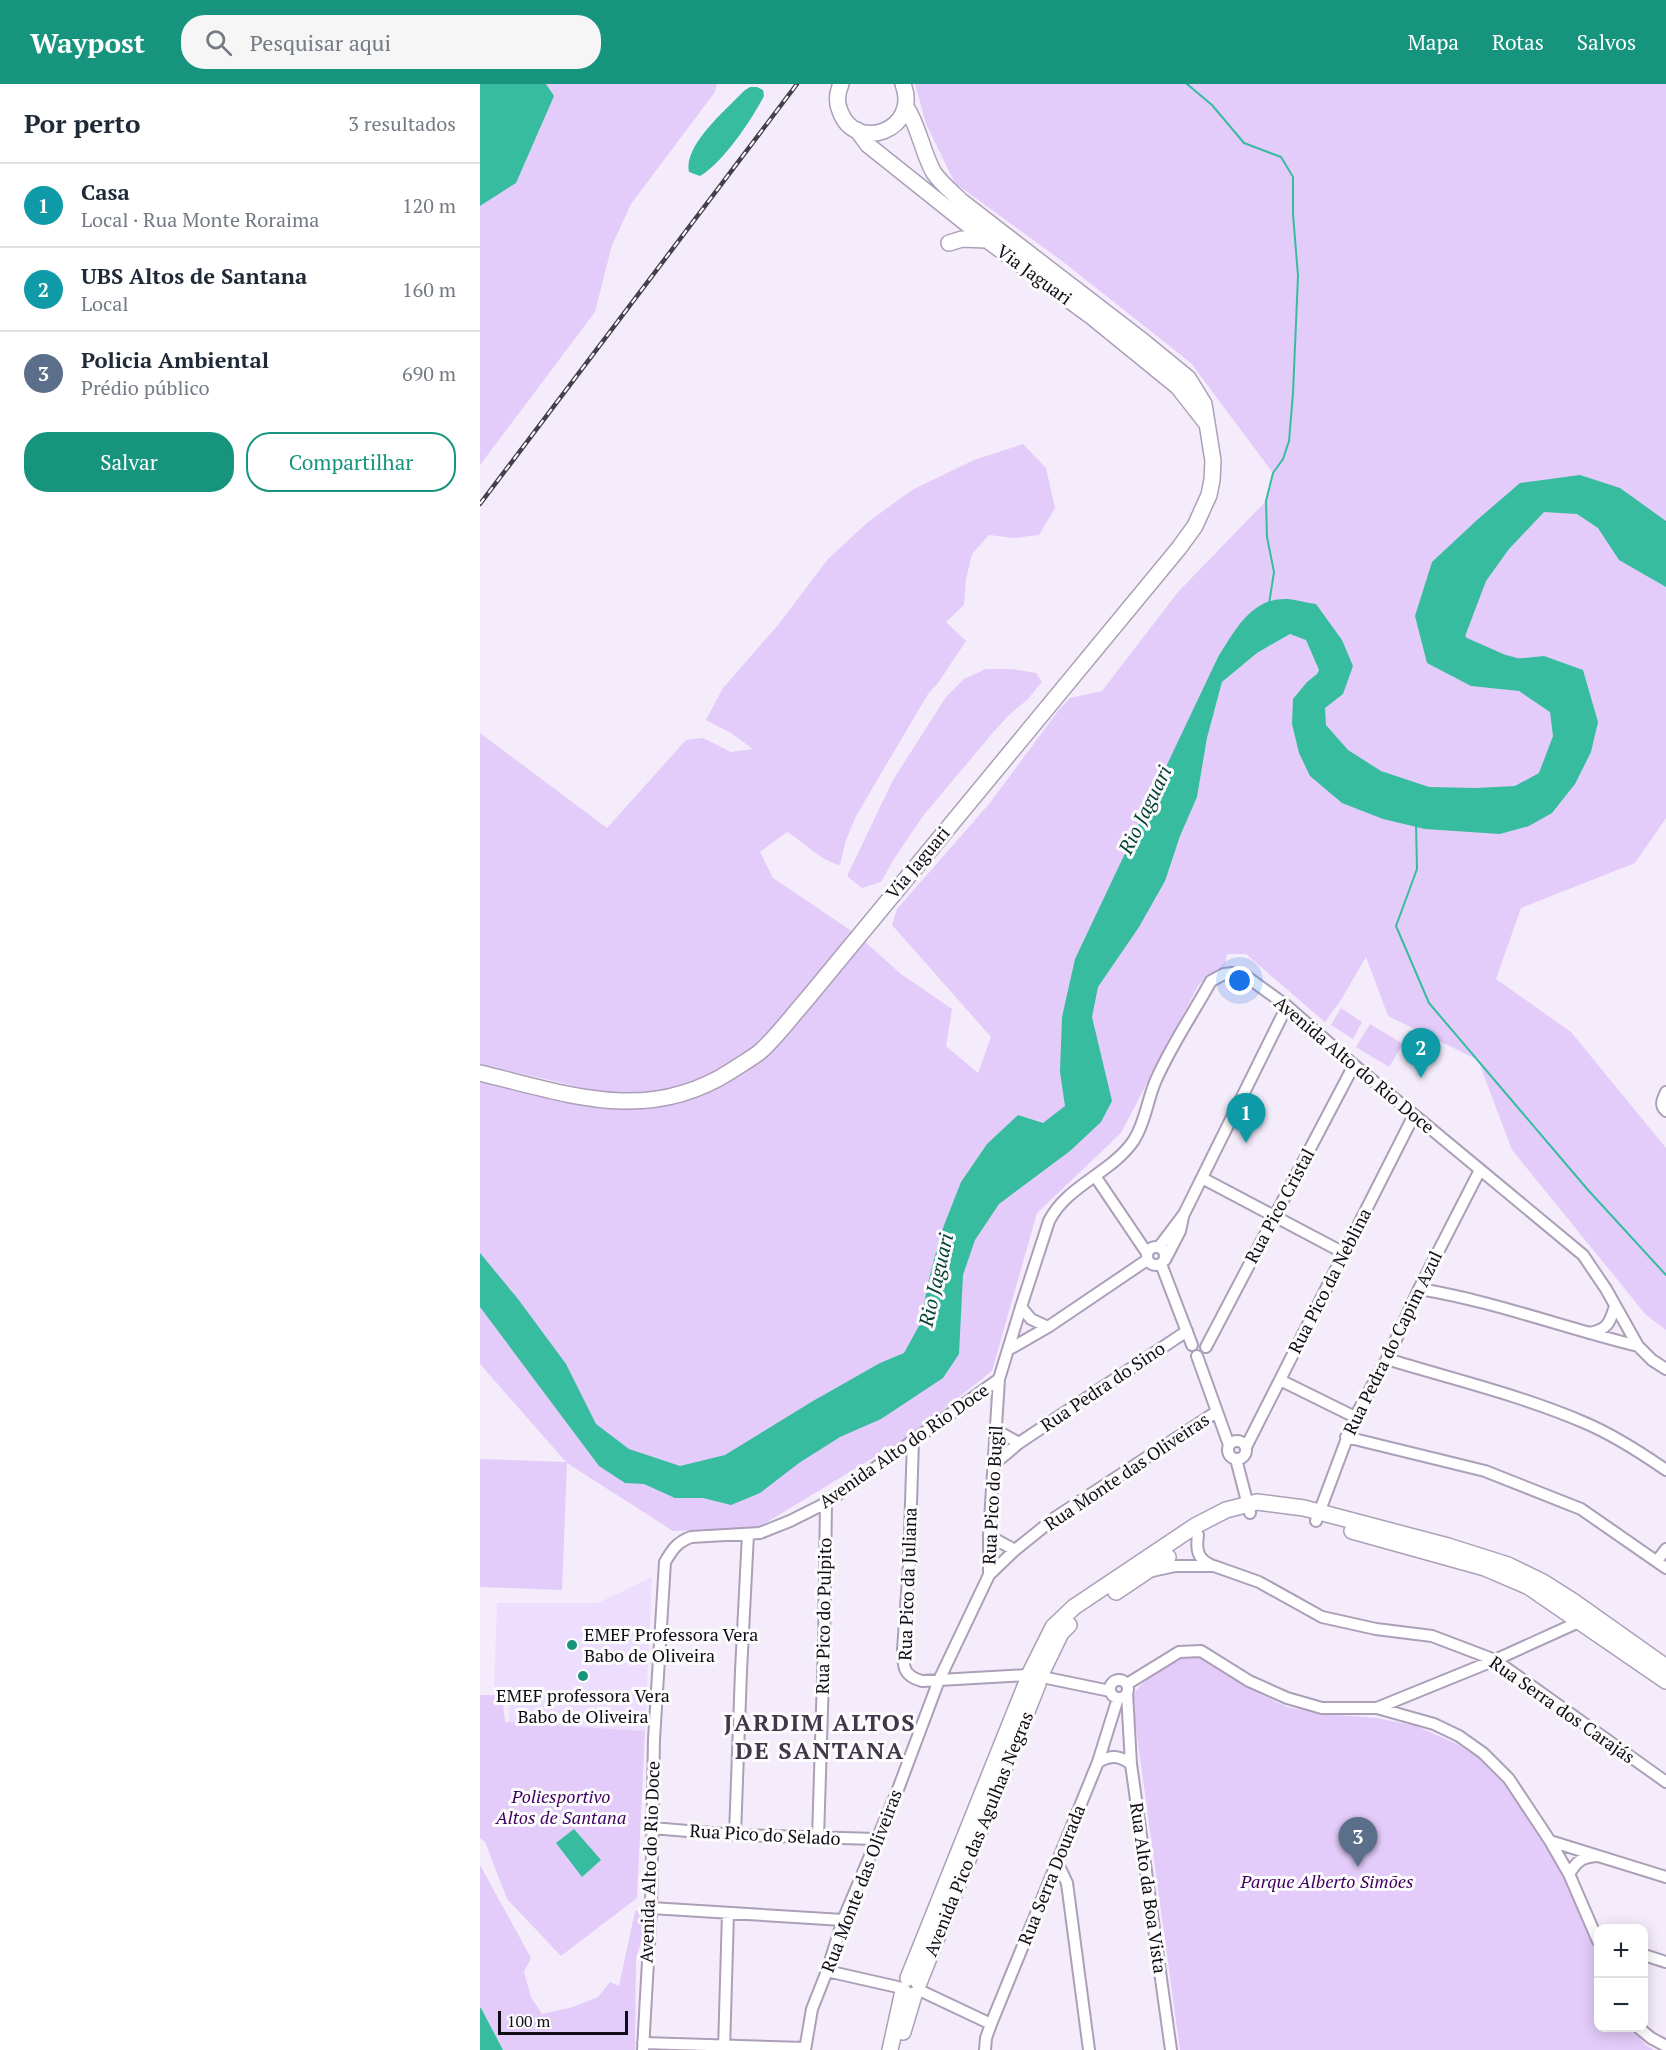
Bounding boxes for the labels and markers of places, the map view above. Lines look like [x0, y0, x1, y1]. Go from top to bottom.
pin: 2 [1402, 1028, 1440, 1078]
pin: 1 [1226, 1094, 1266, 1143]
place label: EMEF Professora Vera Babo de Oliveira [584, 1622, 758, 1667]
marker: EMEF Professora Vera Babo de Oliveira [565, 1638, 579, 1652]
marker: EMEF professora Vera Babo de Oliveira [576, 1669, 590, 1683]
place label: EMEF professora Vera Babo de Oliveira [496, 1683, 670, 1728]
pin: 3 [1338, 1818, 1378, 1867]

